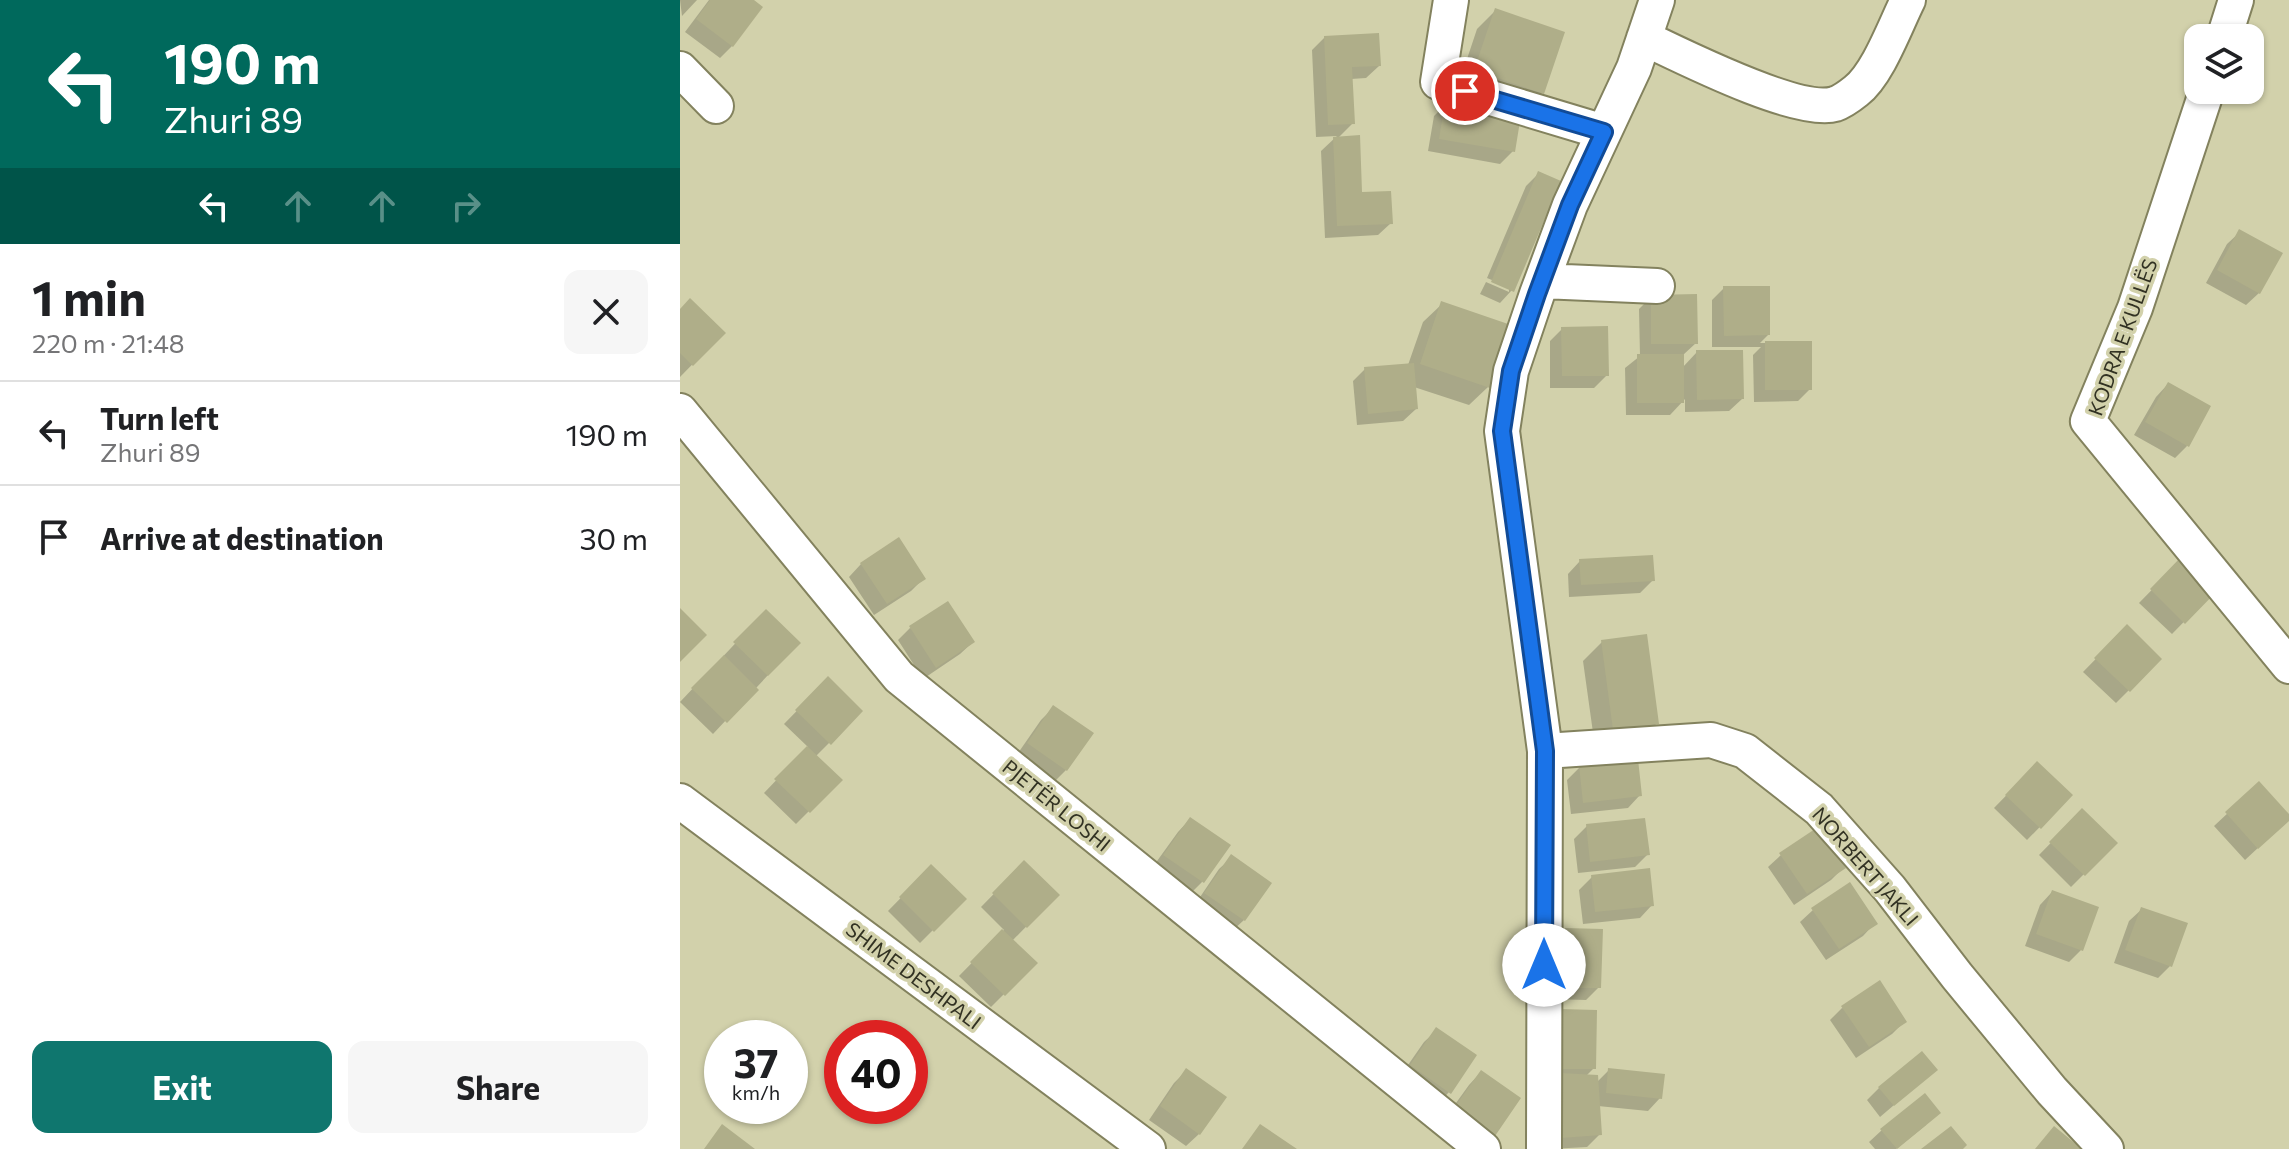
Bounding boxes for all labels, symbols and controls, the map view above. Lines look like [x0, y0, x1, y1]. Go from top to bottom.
map controls [2184, 24, 2264, 104]
button: layers [2184, 24, 2264, 104]
text: 190 m [164, 27, 321, 96]
icon: left [32, 32, 136, 136]
pin [1431, 57, 1499, 125]
icon: arrive [1443, 69, 1487, 113]
text: Zhuri 89 [164, 96, 303, 140]
icon: left [192, 184, 236, 228]
icon: ahead [276, 184, 320, 228]
icon: ahead [360, 184, 404, 228]
icon: right [444, 184, 488, 228]
street label: KODRA E KULLËS [2082, 255, 2162, 419]
text: 1 min [32, 267, 146, 326]
button: close [564, 270, 648, 354]
text: 220 m · 21:48 [32, 327, 185, 358]
text: Turn left [100, 399, 219, 436]
icon: left [32, 411, 76, 455]
text: 190 m [565, 415, 648, 452]
text: Zhuri 89 [100, 436, 201, 467]
icon: arrive [32, 515, 76, 559]
text: Arrive at destination [100, 519, 384, 556]
text: 30 m [579, 519, 648, 556]
street label: PJETËR LOSHI [998, 754, 1116, 856]
street label: NORBERT JAKLI [1808, 802, 1924, 930]
street label: SHIME DESHPALI [842, 916, 986, 1034]
position arrow [1502, 923, 1586, 1007]
speed limit sign: 40 [824, 1020, 928, 1124]
text: 37 [734, 1037, 778, 1086]
button: Exit [32, 1041, 332, 1133]
button: Share [348, 1041, 648, 1133]
text: km/h [732, 1080, 780, 1104]

